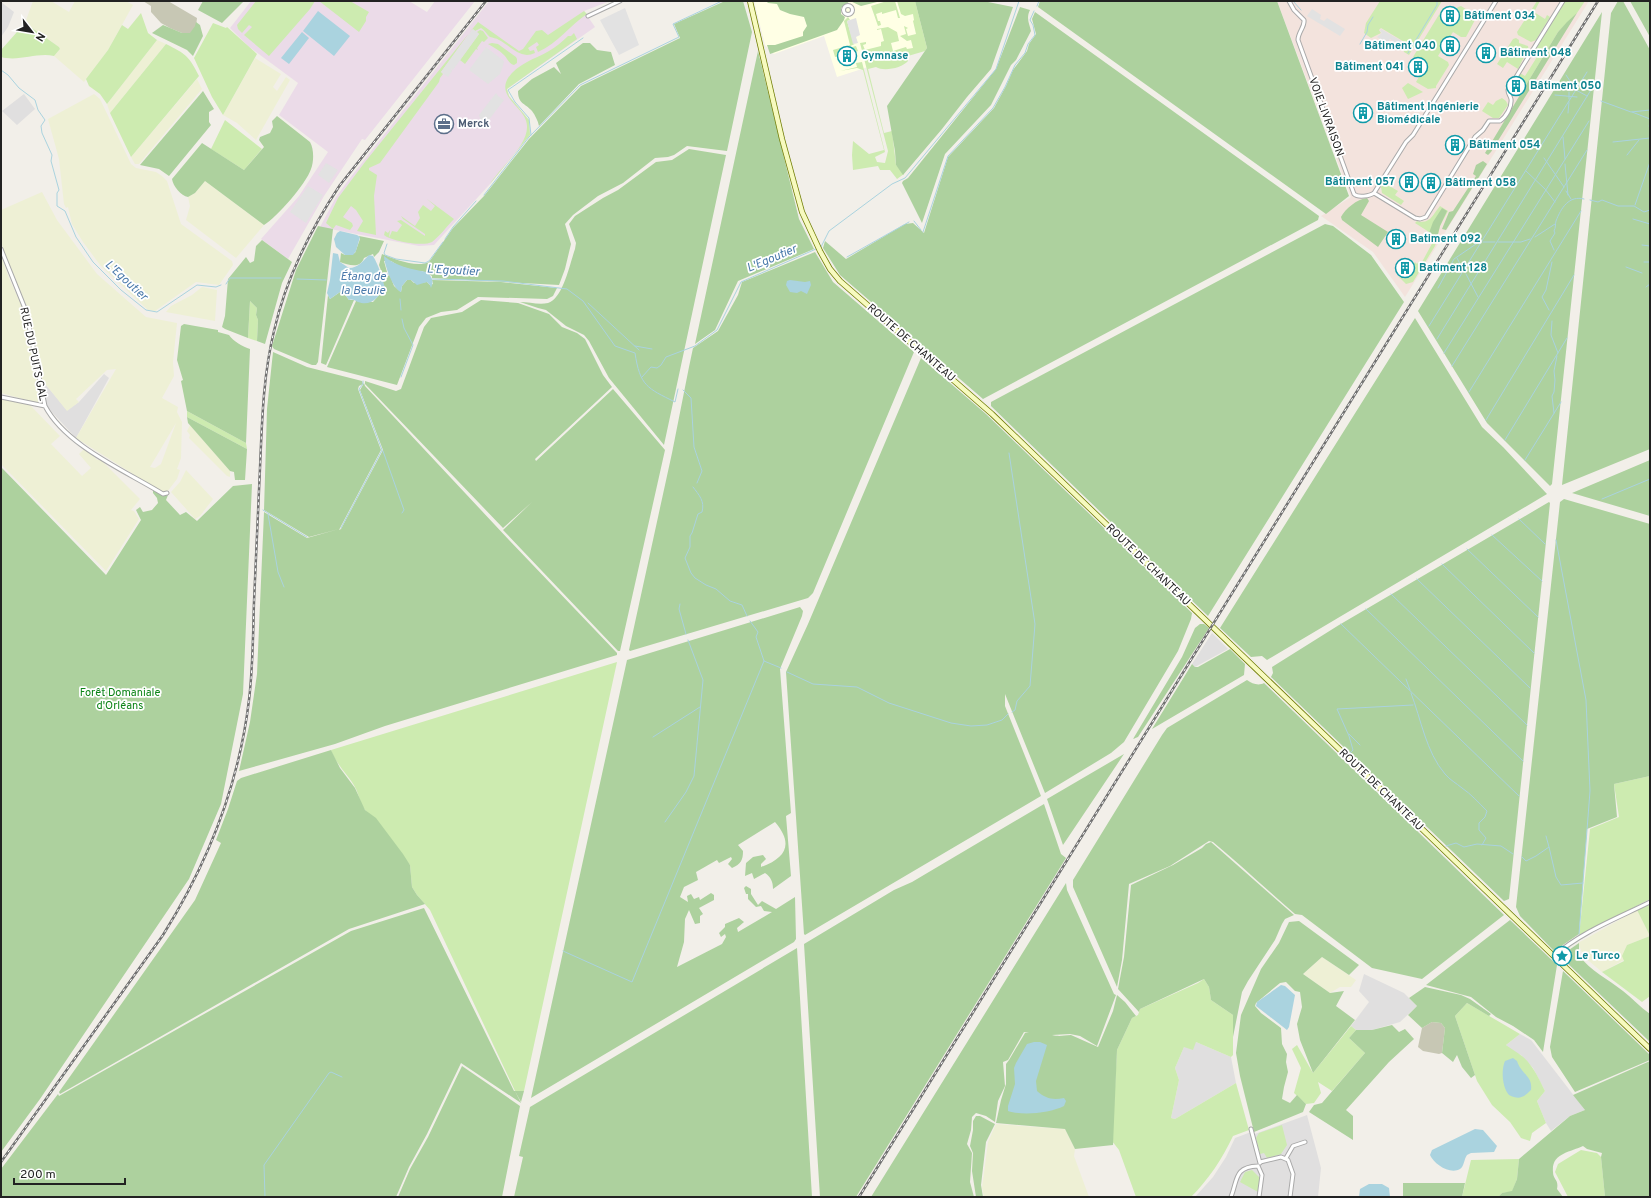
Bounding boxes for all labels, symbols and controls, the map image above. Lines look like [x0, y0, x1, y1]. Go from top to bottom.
building icon: Bâtiment 034 [1439, 5, 1461, 27]
place label: Bâtiment 034 [1464, 9, 1535, 23]
north arrow [12, 12, 52, 52]
text: N [32, 30, 48, 44]
building icon: Bâtiment 040 [1439, 35, 1461, 57]
place label: Bâtiment 040 [1364, 39, 1436, 53]
building icon: Bâtiment 048 [1475, 42, 1497, 64]
building icon: Gymnase [836, 45, 858, 67]
place label: Bâtiment 048 [1500, 46, 1571, 60]
place label: Gymnase [861, 49, 908, 63]
building icon: Bâtiment 041 [1407, 56, 1429, 78]
place label: Bâtiment 041 [1335, 60, 1404, 74]
building icon: Bâtiment 050 [1505, 75, 1527, 97]
street label: VOIE LIVRAISON [1305, 76, 1347, 158]
place label: Bâtiment 050 [1530, 79, 1601, 93]
place label: Bâtiment Ingénierie Biomédicale [1377, 100, 1479, 127]
building icon: Bâtiment Ingénierie Biomédicale [1352, 102, 1374, 124]
office icon: Merck [433, 113, 455, 135]
place label: Merck [458, 117, 489, 131]
building icon: Bâtiment 054 [1444, 134, 1466, 156]
place label: Bâtiment 054 [1469, 138, 1540, 152]
building icon: Bâtiment 057 [1398, 171, 1420, 193]
building icon: Bâtiment 058 [1420, 172, 1442, 194]
place label: Bâtiment 057 [1325, 175, 1395, 189]
place label: Bâtiment 058 [1445, 176, 1516, 190]
building icon: Batiment 092 [1385, 228, 1407, 250]
place label: Batiment 092 [1410, 232, 1481, 246]
water label: L'Egoutier [745, 241, 801, 277]
water label: L'Egoutier [101, 257, 152, 306]
building icon: Batiment 128 [1394, 257, 1416, 279]
place label: Batiment 128 [1419, 261, 1487, 275]
water label: L'Egoutier [426, 262, 481, 280]
water label: Étang de la Beulie [340, 269, 387, 299]
street label: ROUTE DE CHANTEAU [864, 301, 958, 385]
street label: RUE DU PUITS GAL [16, 306, 50, 402]
street label: ROUTE DE CHANTEAU [1103, 521, 1193, 609]
park label: Forêt Domaniale d'Orléans [80, 686, 160, 713]
street label: ROUTE DE CHANTEAU [1336, 746, 1426, 834]
place icon: Le Turco [1551, 945, 1573, 967]
place label: Le Turco [1576, 949, 1620, 963]
scale bar [14, 1160, 125, 1186]
text: 200 m [20, 1167, 56, 1183]

